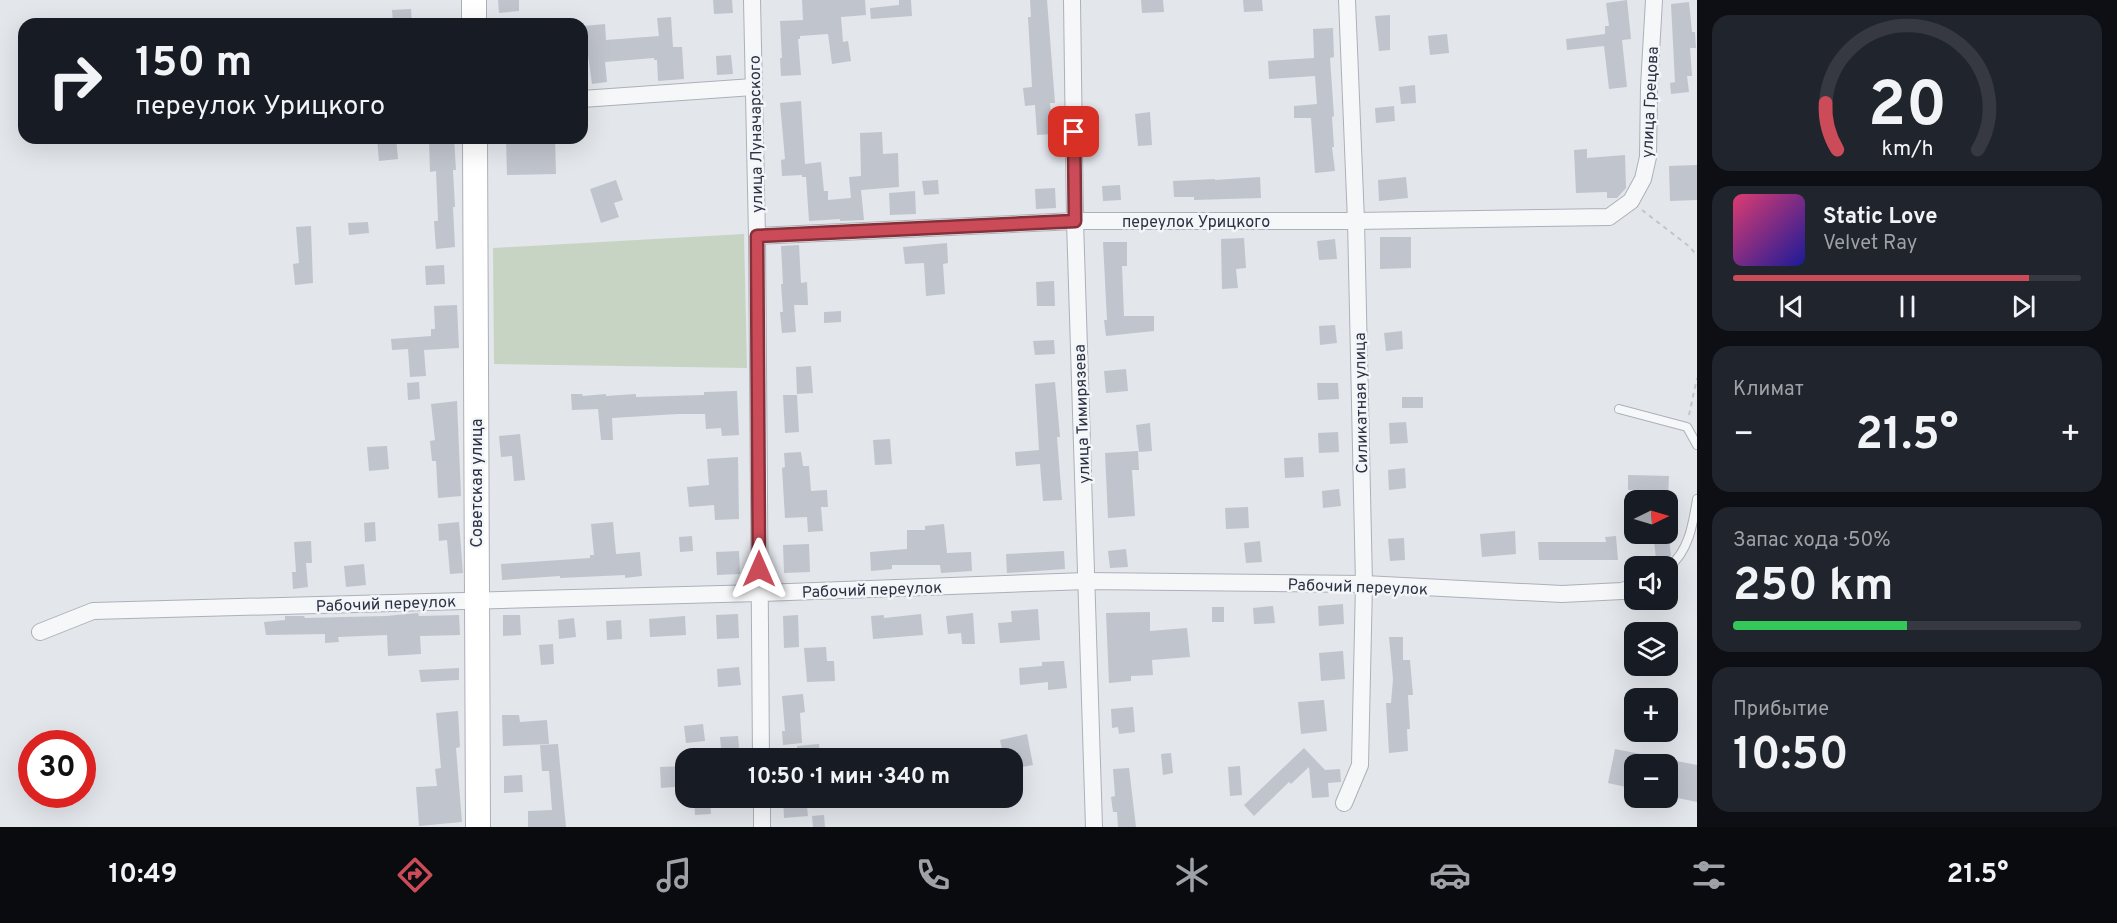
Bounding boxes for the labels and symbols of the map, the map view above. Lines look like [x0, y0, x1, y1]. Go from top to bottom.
street label: улица Грецова [1638, 46, 1664, 158]
street label: улица Луначарского [746, 55, 768, 213]
pin [1048, 106, 1099, 157]
street label: переулок Урицкого [1122, 213, 1270, 233]
street label: Силикатная улица [1351, 332, 1373, 474]
street label: улица Тимирязева [1071, 344, 1095, 484]
street label: Советская улица [468, 419, 488, 547]
north arrow [1624, 490, 1678, 544]
position arrow [727, 537, 791, 601]
street label: Рабочий переулок [1287, 576, 1428, 600]
street label: Рабочий переулок [802, 579, 943, 603]
street label: Рабочий переулок [316, 593, 457, 617]
speed limit sign: 30 [18, 730, 96, 808]

